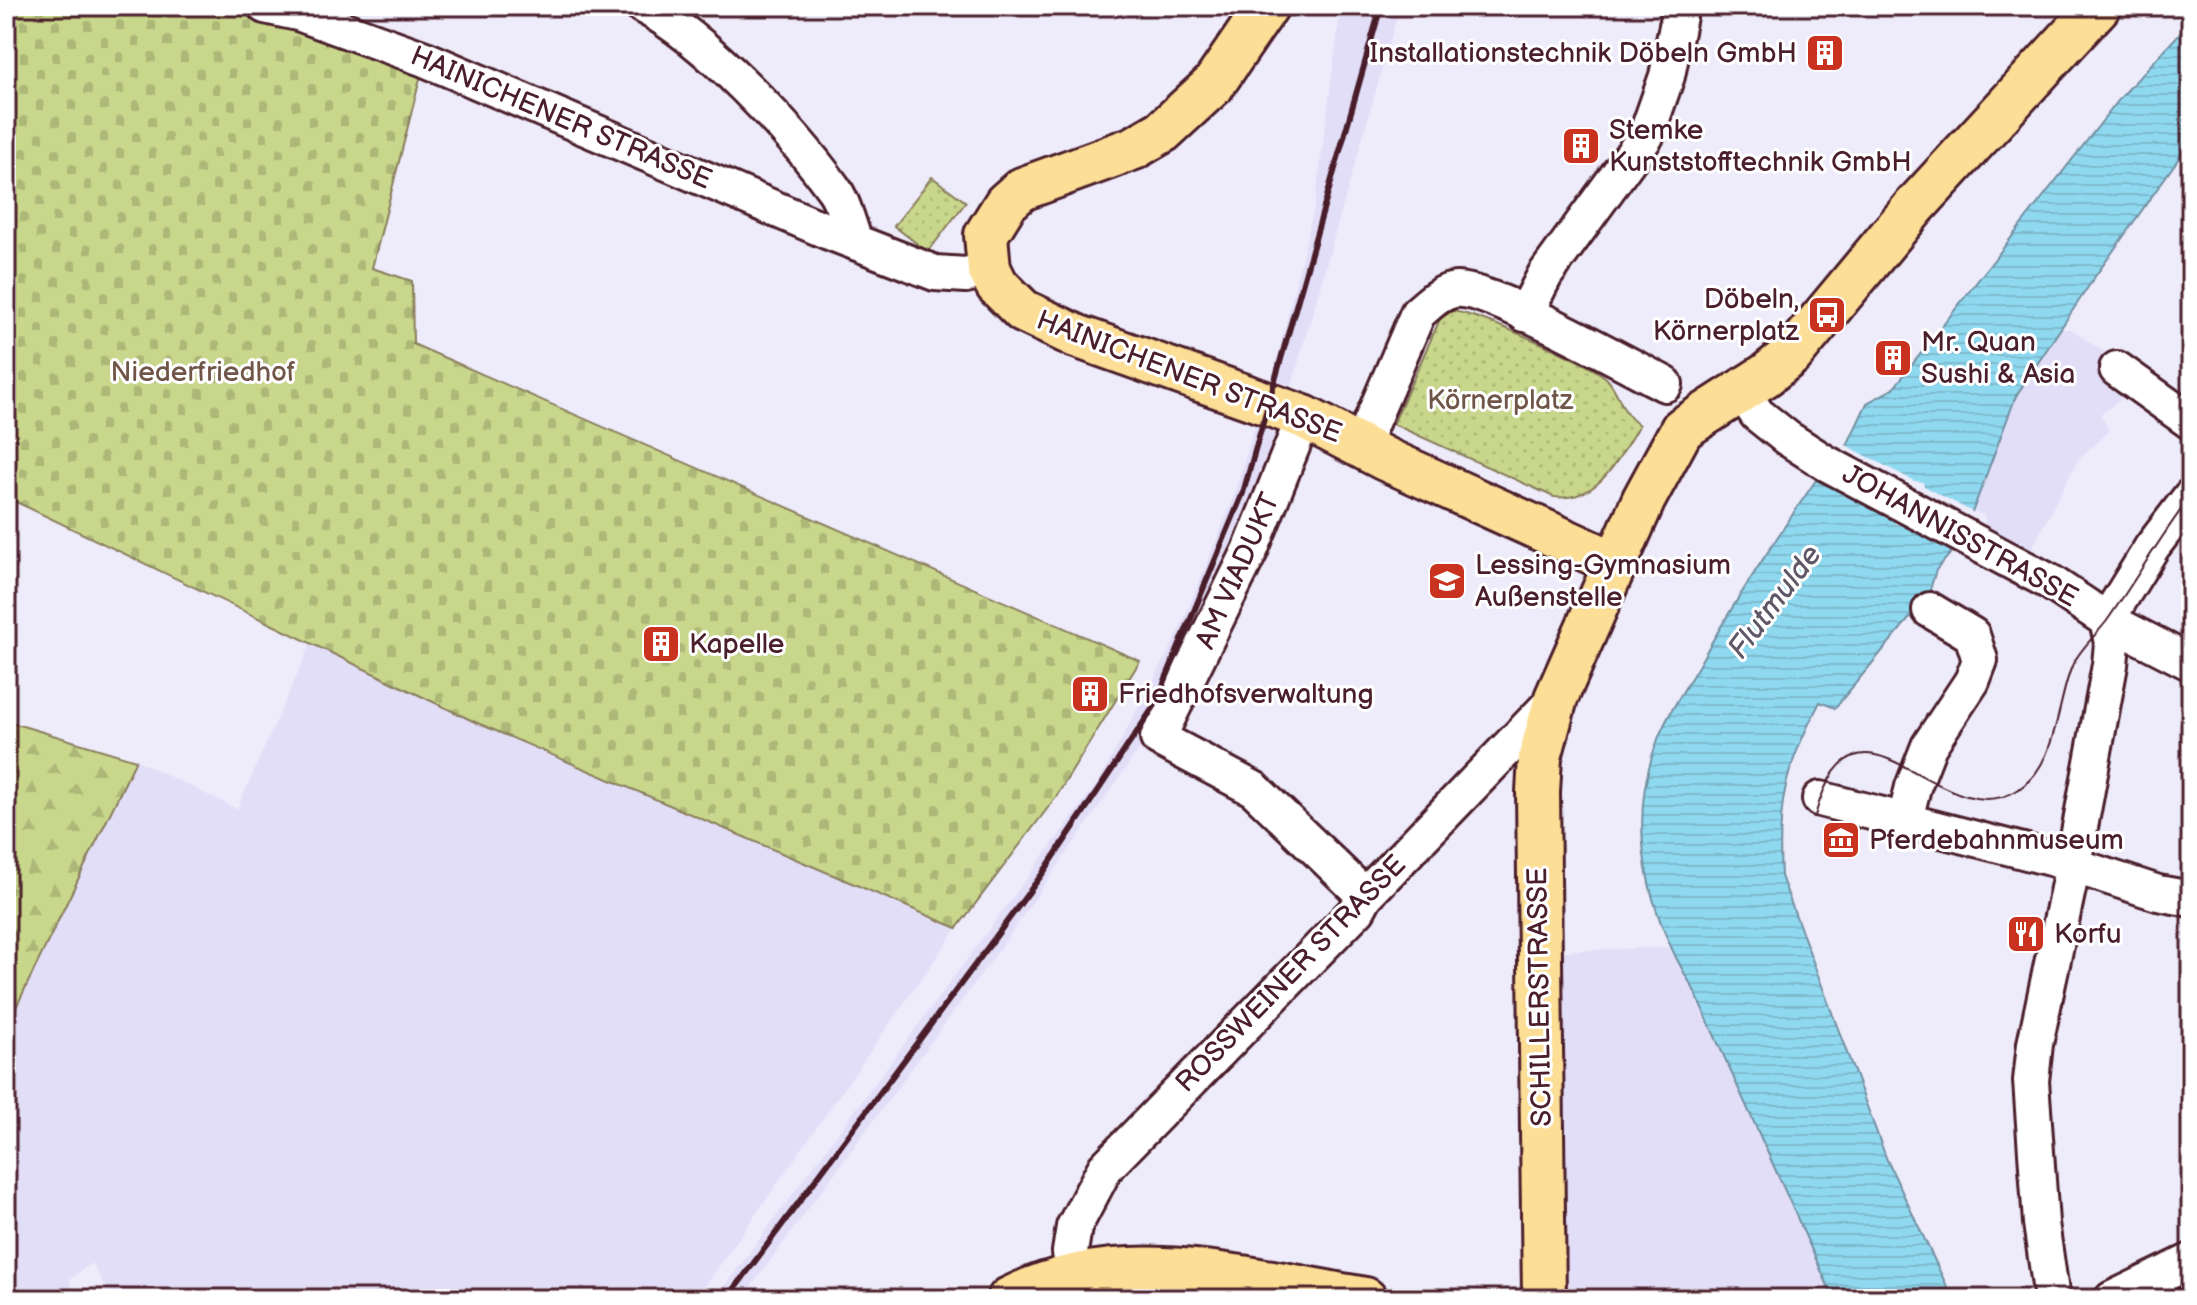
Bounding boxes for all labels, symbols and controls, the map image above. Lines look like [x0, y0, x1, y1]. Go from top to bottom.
building icon: Installationstechnik Döbeln GmbH [1804, 32, 1846, 74]
place label: Installationstechnik Döbeln GmbH [1369, 37, 1797, 70]
street label: HAINICHENER STRASSE [405, 40, 717, 196]
place label: Stemke Kunststofftechnik GmbH [1609, 114, 1912, 179]
building icon: Stemke Kunststofftechnik GmbH [1560, 125, 1602, 167]
place label: Döbeln, Körnerplatz [1653, 283, 1800, 348]
bus stop icon: Döbeln, Körnerplatz [1806, 294, 1848, 336]
street label: HAINICHENER STRASSE [1032, 304, 1346, 450]
place label: Mr. Quan Sushi & Asia [1921, 326, 2075, 391]
building icon: Mr. Quan Sushi & Asia [1872, 337, 1914, 379]
park label: Niederfriedhof [111, 356, 296, 389]
park label: Körnerplatz [1427, 384, 1574, 417]
street label: JOHANNISSTRASSE [1837, 458, 2083, 614]
street label: AM VIADUKT [1189, 488, 1287, 654]
water label: Flutmulde [1720, 538, 1830, 666]
place label: Lessing-Gymnasium Außenstelle [1475, 549, 1731, 614]
school or university icon: Lessing-Gymnasium Außenstelle [1426, 560, 1468, 602]
building icon: Kapelle [640, 623, 682, 665]
place label: Kapelle [689, 628, 784, 661]
building icon: Friedhofsverwaltung [1069, 673, 1111, 715]
place label: Friedhofsverwaltung [1118, 678, 1374, 711]
museum icon: Pferdebahnmuseum [1820, 819, 1862, 861]
place label: Pferdebahnmuseum [1869, 824, 2124, 857]
street label: ROSSWEINER STRASSE [1169, 849, 1413, 1099]
street label: SCHILLERSTRASSE [1521, 867, 1559, 1127]
restaurant icon: Korfu [2005, 913, 2047, 955]
place label: Korfu [2054, 918, 2122, 951]

